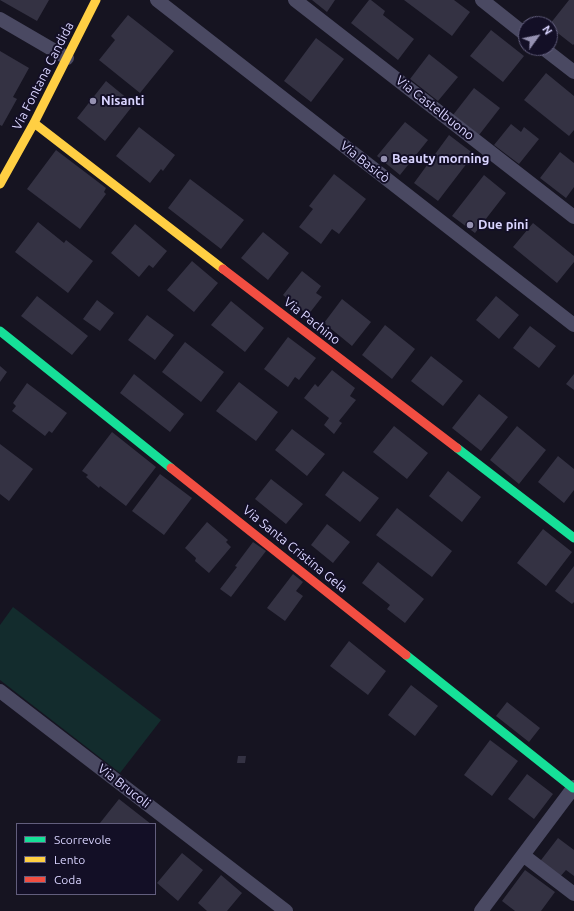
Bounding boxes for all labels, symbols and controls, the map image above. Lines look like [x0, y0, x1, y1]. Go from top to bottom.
north arrow [518, 16, 558, 56]
street label: Via Fontana Candida [9, 19, 77, 133]
text: N [540, 23, 554, 37]
street label: Via Castelbuono [393, 73, 477, 143]
place label: Nisanti [101, 93, 144, 109]
marker: Nisanti [88, 96, 98, 106]
street label: Via Basicò [337, 138, 393, 186]
place label: Beauty morning [392, 151, 489, 167]
marker: Beauty morning [379, 154, 389, 164]
place label: Due pini [478, 217, 528, 233]
marker: Due pini [465, 220, 475, 230]
street label: Via Pachino [281, 294, 343, 348]
street label: Via Santa Cristina Gela [240, 502, 350, 596]
street label: Via Brucoli [95, 761, 153, 811]
legend [16, 823, 156, 895]
text: Scorrevole [54, 833, 111, 846]
text: Lento [54, 853, 85, 866]
text: Coda [54, 873, 82, 886]

